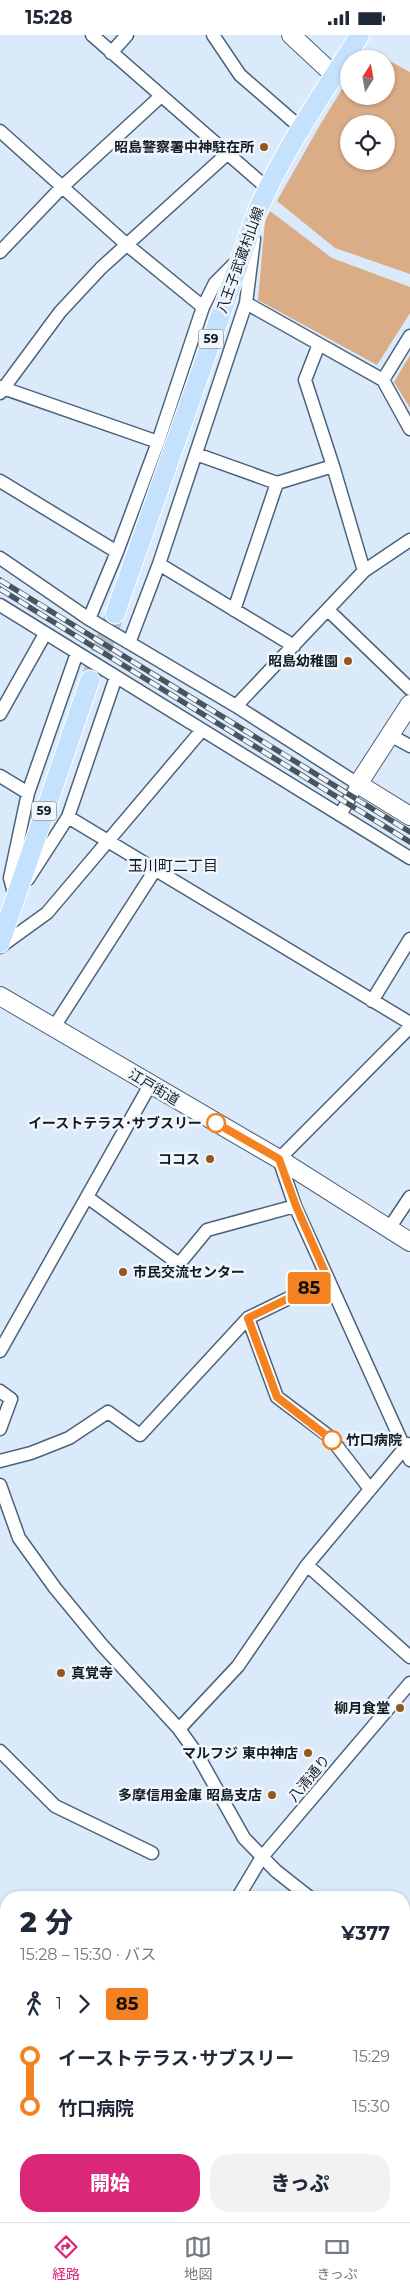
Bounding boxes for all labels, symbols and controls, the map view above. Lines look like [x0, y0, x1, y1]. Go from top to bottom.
text: 15:28 [25, 6, 72, 29]
north arrow [340, 50, 395, 105]
map controls [340, 50, 395, 170]
button: locate [340, 115, 395, 170]
place label: 昭島警察署中神駐在所 [114, 138, 254, 156]
marker: 昭島警察署中神駐在所 [258, 141, 270, 153]
street label: 八王子武蔵村山線 [212, 204, 268, 316]
road number: 59 [198, 329, 224, 349]
place label: 昭島幼稚園 [268, 652, 338, 670]
marker: 昭島幼稚園 [342, 655, 354, 667]
road number: 59 [32, 801, 56, 821]
district label: 玉川町二丁目 [128, 856, 218, 875]
street label: 江戸街道 [125, 1065, 183, 1109]
marker: イーストテラス･サブスリー [206, 1113, 226, 1133]
place label: イーストテラス･サブスリー [28, 1114, 202, 1132]
place label: ココス [158, 1150, 200, 1168]
marker: ココス [204, 1153, 216, 1165]
place label: 市民交流センター [133, 1263, 245, 1281]
marker: 市民交流センター [117, 1266, 129, 1278]
line badge: 85 [286, 1272, 332, 1304]
text: 85 [298, 1277, 320, 1299]
marker: 竹口病院 [322, 1430, 342, 1450]
place label: 竹口病院 [346, 1431, 402, 1449]
place label: 真覚寺 [71, 1664, 113, 1682]
marker: 真覚寺 [55, 1667, 67, 1679]
place label: 柳月食堂 [334, 1699, 390, 1717]
marker: 柳月食堂 [394, 1702, 406, 1714]
place label: マルフジ 東中神店 [182, 1744, 298, 1762]
marker: マルフジ 東中神店 [302, 1747, 314, 1759]
street label: 八清通り [284, 1751, 334, 1805]
place label: 多摩信用金庫 昭島支店 [118, 1786, 262, 1804]
marker: 多摩信用金庫 昭島支店 [266, 1789, 278, 1801]
text: 2 分 [20, 1905, 73, 1939]
text: ¥377 [341, 1922, 390, 1945]
text: 15:28 – 15:30 · バス [20, 1945, 156, 1964]
icon: walk [20, 1990, 48, 2018]
icon: forward [70, 1990, 98, 2018]
text: 85 [116, 1993, 138, 2015]
text: 1 [56, 1994, 62, 2013]
text: イーストテラス･サブスリー [58, 2047, 294, 2070]
text: 15:29 [353, 2047, 390, 2066]
text: 竹口病院 [58, 2097, 134, 2120]
text: 15:30 [352, 2097, 390, 2116]
button: 開始 [20, 2154, 200, 2212]
button: きっぷ [210, 2154, 390, 2212]
tab: 経路 [52, 2233, 80, 2283]
tab: 地図 [184, 2233, 212, 2283]
tab: きっぷ [316, 2233, 358, 2283]

